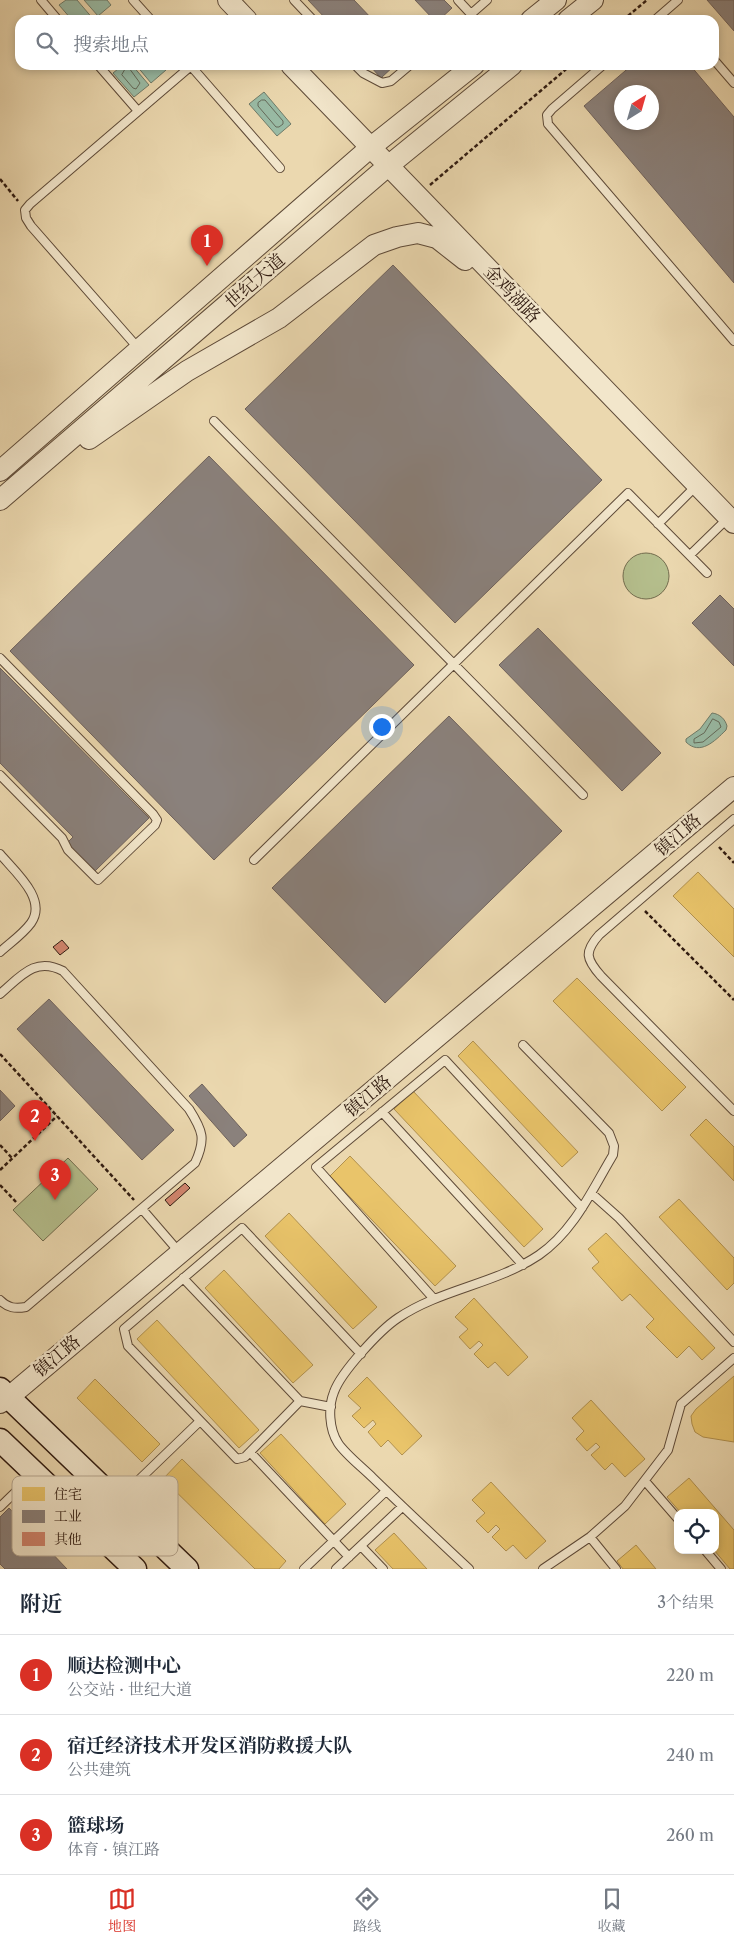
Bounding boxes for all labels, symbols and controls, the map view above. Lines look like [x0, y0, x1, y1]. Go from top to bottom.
search box [15, 15, 719, 70]
icon: search [33, 29, 61, 57]
text: 搜索地点 [73, 33, 149, 56]
north arrow [614, 85, 659, 130]
pin: 1 [191, 225, 223, 266]
street label: 世纪大道 [221, 249, 289, 313]
street label: 金鸡湖路 [479, 260, 545, 328]
your location [369, 714, 395, 740]
street label: 镇江路 [650, 809, 706, 861]
street label: 镇江路 [340, 1070, 396, 1122]
pin: 2 [19, 1100, 51, 1141]
pin: 3 [39, 1159, 71, 1200]
street label: 镇江路 [29, 1330, 85, 1382]
legend [12, 1476, 178, 1556]
text: 住宅 [54, 1485, 82, 1503]
text: 工业 [54, 1507, 82, 1525]
map controls [674, 1509, 719, 1554]
button: locate [674, 1509, 719, 1554]
text: 其他 [54, 1530, 82, 1548]
text: 附近 [20, 1591, 62, 1616]
text: 3个结果 [657, 1592, 714, 1612]
text: 顺达检测中心 [67, 1654, 181, 1677]
text: 1 [32, 1665, 40, 1685]
text: 220 m [666, 1665, 714, 1685]
text: 公交站 · 世纪大道 [67, 1679, 192, 1699]
text: 宿迁经济技术开发区消防救援大队 [67, 1734, 352, 1757]
text: 2 [31, 1745, 41, 1765]
text: 240 m [666, 1745, 714, 1765]
text: 公共建筑 [67, 1759, 131, 1779]
text: 篮球场 [67, 1814, 124, 1837]
text: 3 [31, 1825, 41, 1845]
text: 260 m [666, 1825, 714, 1845]
text: 体育 · 镇江路 [67, 1839, 160, 1859]
tab: 地图 [108, 1885, 136, 1935]
tab: 路线 [353, 1885, 381, 1935]
tab: 收藏 [598, 1885, 626, 1935]

